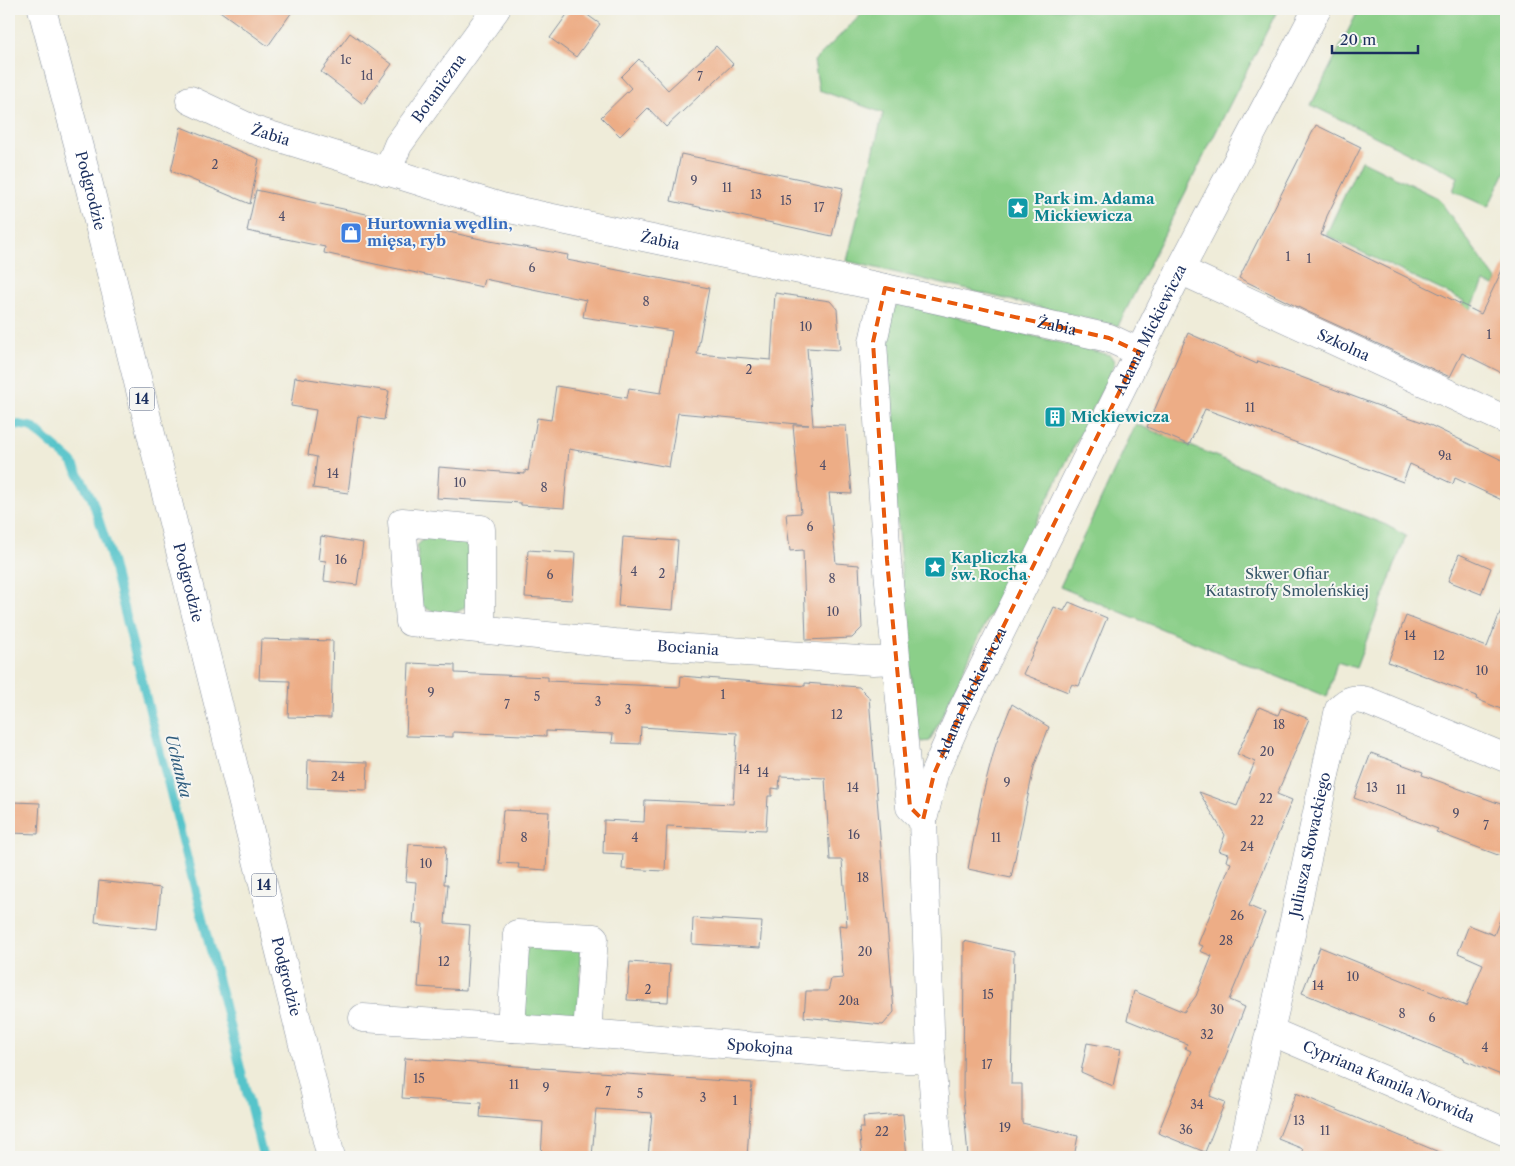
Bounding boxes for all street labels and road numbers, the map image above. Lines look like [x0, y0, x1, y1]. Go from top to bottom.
street label: Botaniczna [407, 50, 470, 126]
street label: Żabia [249, 120, 292, 150]
street label: Podgrodzie [71, 149, 110, 232]
street label: Żabia [639, 227, 682, 254]
street label: Adama Mickiewicza [1109, 261, 1190, 399]
street label: Żabia [1036, 312, 1079, 339]
street label: Szkolna [1314, 325, 1373, 365]
road number: 14 [130, 388, 154, 410]
street label: Podgrodzie [169, 541, 208, 624]
street label: Adama Mickiewicza [932, 624, 1010, 762]
street label: Bociania [657, 636, 720, 659]
street label: Juliusza Słowackiego [1285, 770, 1334, 921]
road number: 14 [252, 874, 276, 896]
street label: Podgrodzie [268, 935, 306, 1018]
street label: Spokojna [726, 1034, 794, 1059]
street label: Cypriana Kamila Norwida [1300, 1036, 1478, 1126]

